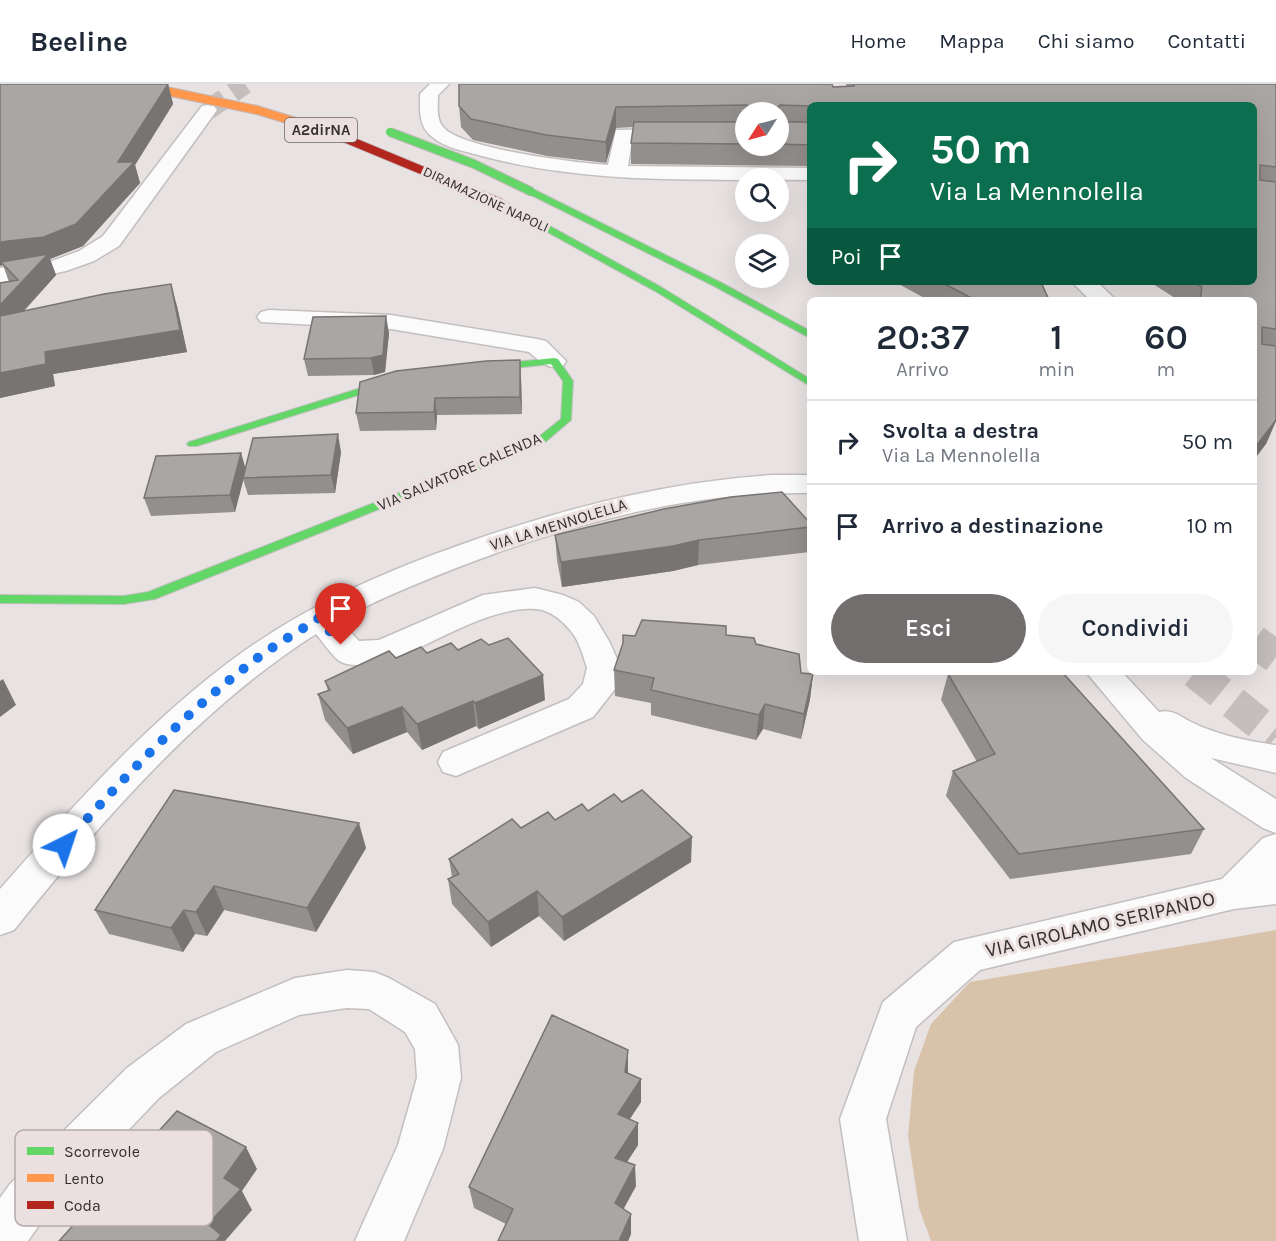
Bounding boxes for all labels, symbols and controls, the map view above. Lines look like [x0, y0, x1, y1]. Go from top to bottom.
text: Beeline [30, 25, 128, 58]
text: Home [850, 29, 906, 53]
text: Mappa [939, 29, 1005, 53]
text: Chi siamo [1038, 29, 1134, 53]
text: Contatti [1167, 29, 1246, 53]
north arrow [735, 102, 789, 156]
map controls [735, 102, 789, 288]
road number: A2dirNA [285, 118, 357, 142]
text: 50 m [930, 124, 1032, 174]
icon: right [831, 126, 909, 204]
street label: DIRAMAZIONE NAPOLI [420, 163, 551, 236]
button: search [735, 168, 789, 222]
text: Via La Mennolella [930, 175, 1144, 207]
button: layers [735, 234, 789, 288]
icon: arrive [874, 240, 907, 273]
text: Poi [831, 244, 862, 270]
text: 20:37 [876, 316, 969, 358]
text: 1 [1050, 316, 1063, 358]
text: 60 [1144, 316, 1188, 358]
text: Arrivo [896, 358, 949, 381]
text: min [1038, 358, 1075, 381]
text: m [1157, 358, 1175, 381]
text: Svolta a destra [882, 418, 1039, 444]
icon: right [831, 426, 864, 459]
street label: VIA SALVATORE CALENDA [374, 428, 544, 515]
text: 50 m [1182, 429, 1233, 455]
text: Via La Mennolella [882, 444, 1040, 467]
street label: VIA LA MENNOLELLA [487, 495, 629, 554]
icon: arrive [831, 510, 864, 543]
text: Arrivo a destinazione [882, 513, 1103, 539]
text: 10 m [1187, 513, 1233, 539]
pin [315, 583, 366, 645]
icon: arrive [324, 592, 357, 625]
button: Esci [831, 594, 1026, 663]
button: Condividi [1038, 594, 1233, 663]
position arrow [32, 813, 96, 877]
street label: VIA GIROLAMO SERIPANDO [983, 887, 1217, 962]
legend [15, 1130, 213, 1226]
text: Scorrevole [64, 1142, 140, 1161]
text: Lento [64, 1169, 104, 1188]
text: Coda [64, 1196, 101, 1215]

